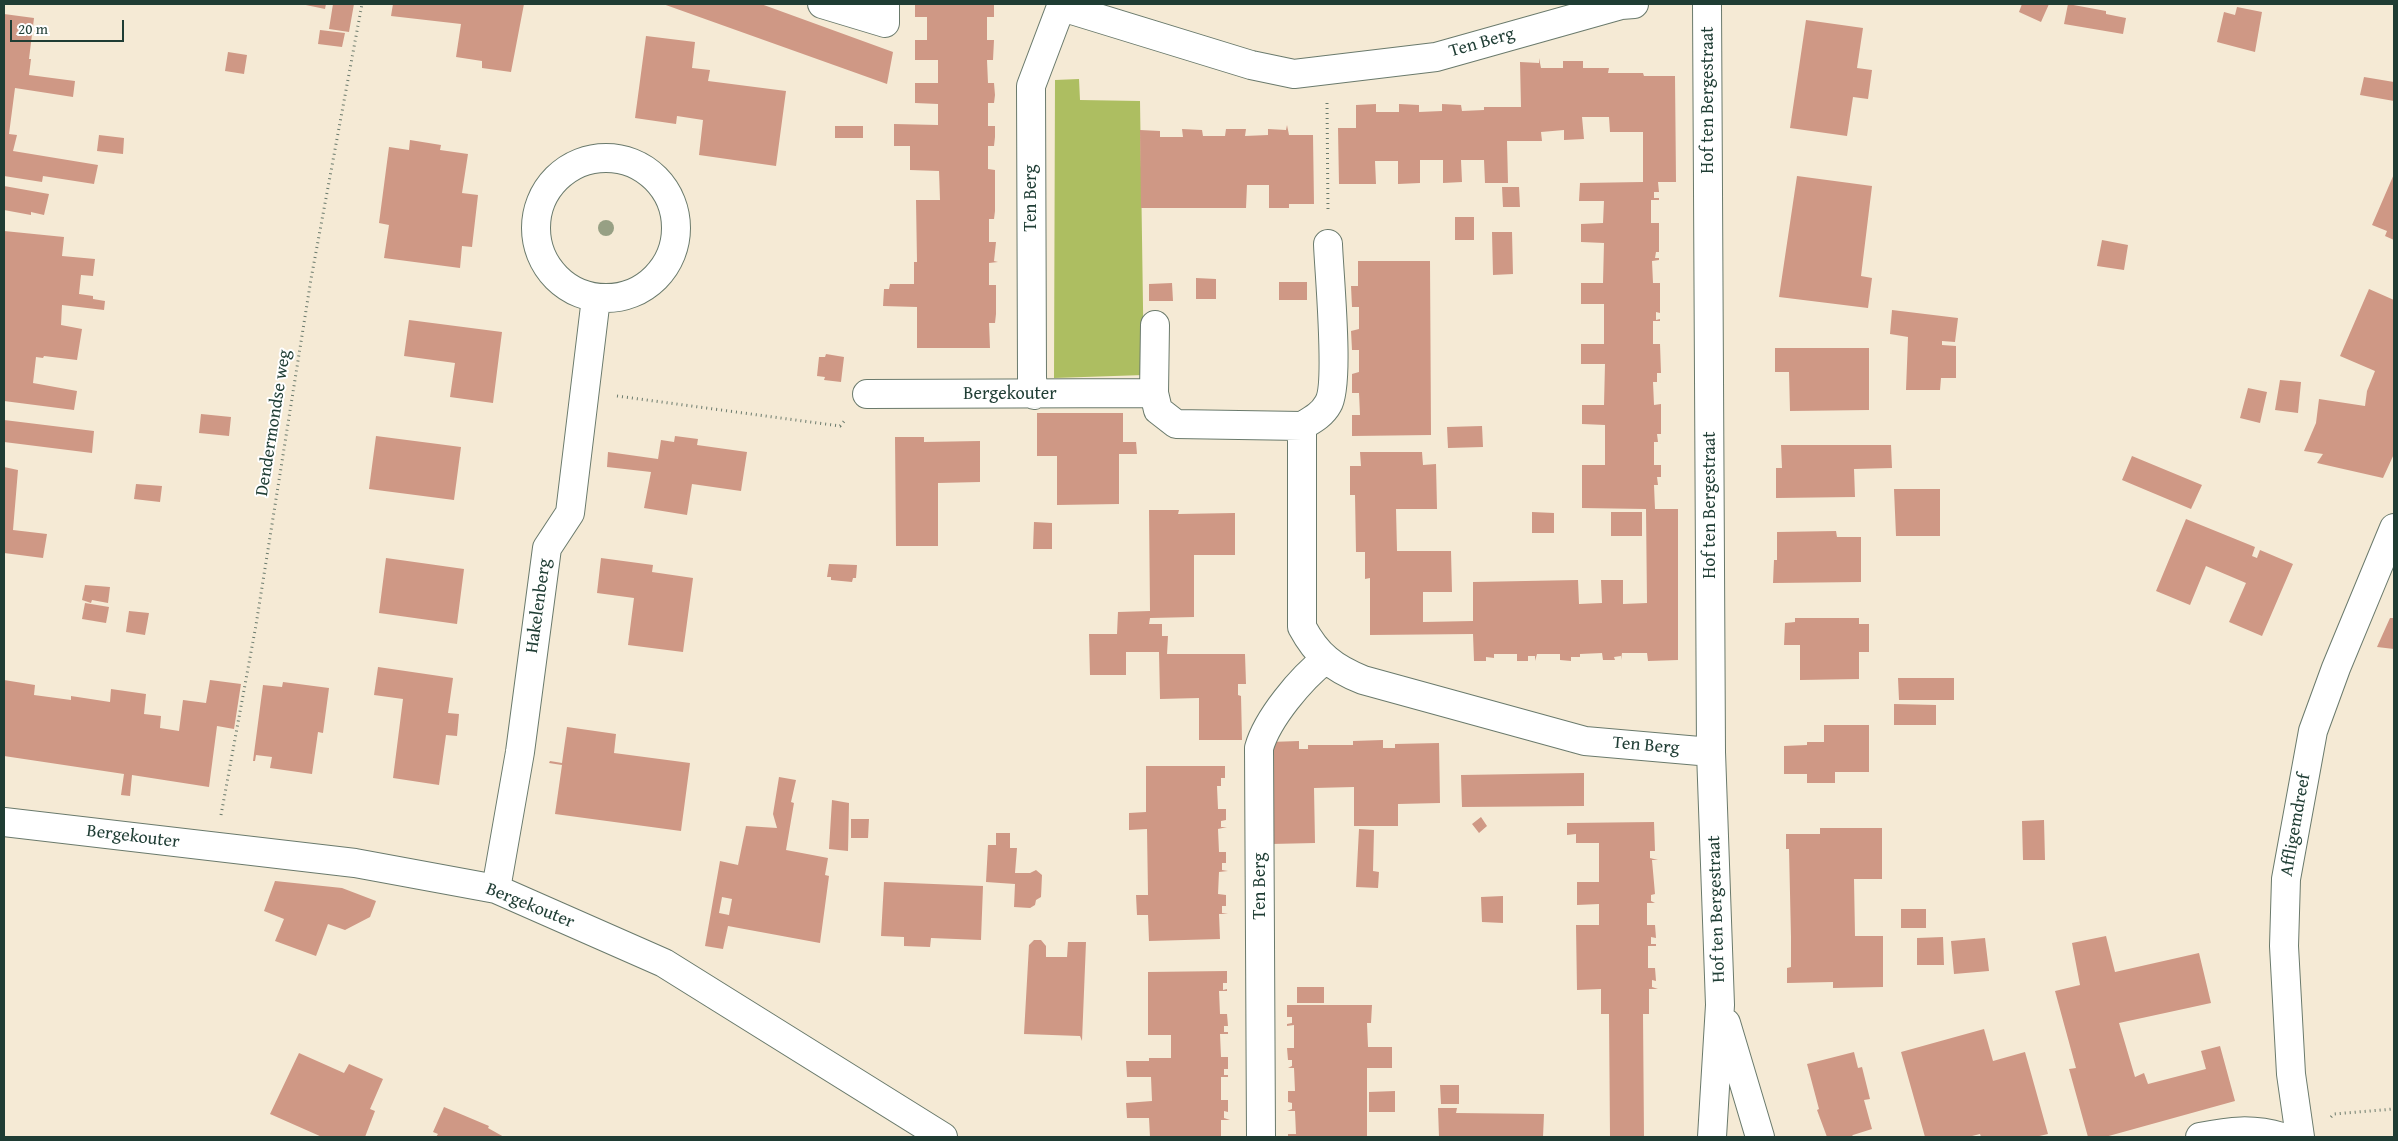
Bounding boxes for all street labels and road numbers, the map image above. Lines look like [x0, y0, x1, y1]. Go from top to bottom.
street label: Ten Berg [1447, 23, 1517, 63]
street label: Hof ten Bergestraat [1697, 26, 1719, 174]
street label: Ten Berg [1020, 165, 1042, 231]
street label: Dendermondse weg [252, 348, 296, 498]
street label: Bergekouter [963, 383, 1057, 405]
street label: Hof ten Bergestraat [1699, 431, 1721, 579]
street label: Hakelenberg [522, 557, 556, 655]
street label: Ten Berg [1612, 732, 1680, 760]
street label: Affligemdreef [2276, 772, 2316, 878]
street label: Bergekouter [85, 821, 181, 853]
street label: Hof ten Bergestraat [1704, 835, 1730, 983]
street label: Ten Berg [1249, 853, 1271, 919]
street label: Bergekouter [483, 878, 577, 934]

